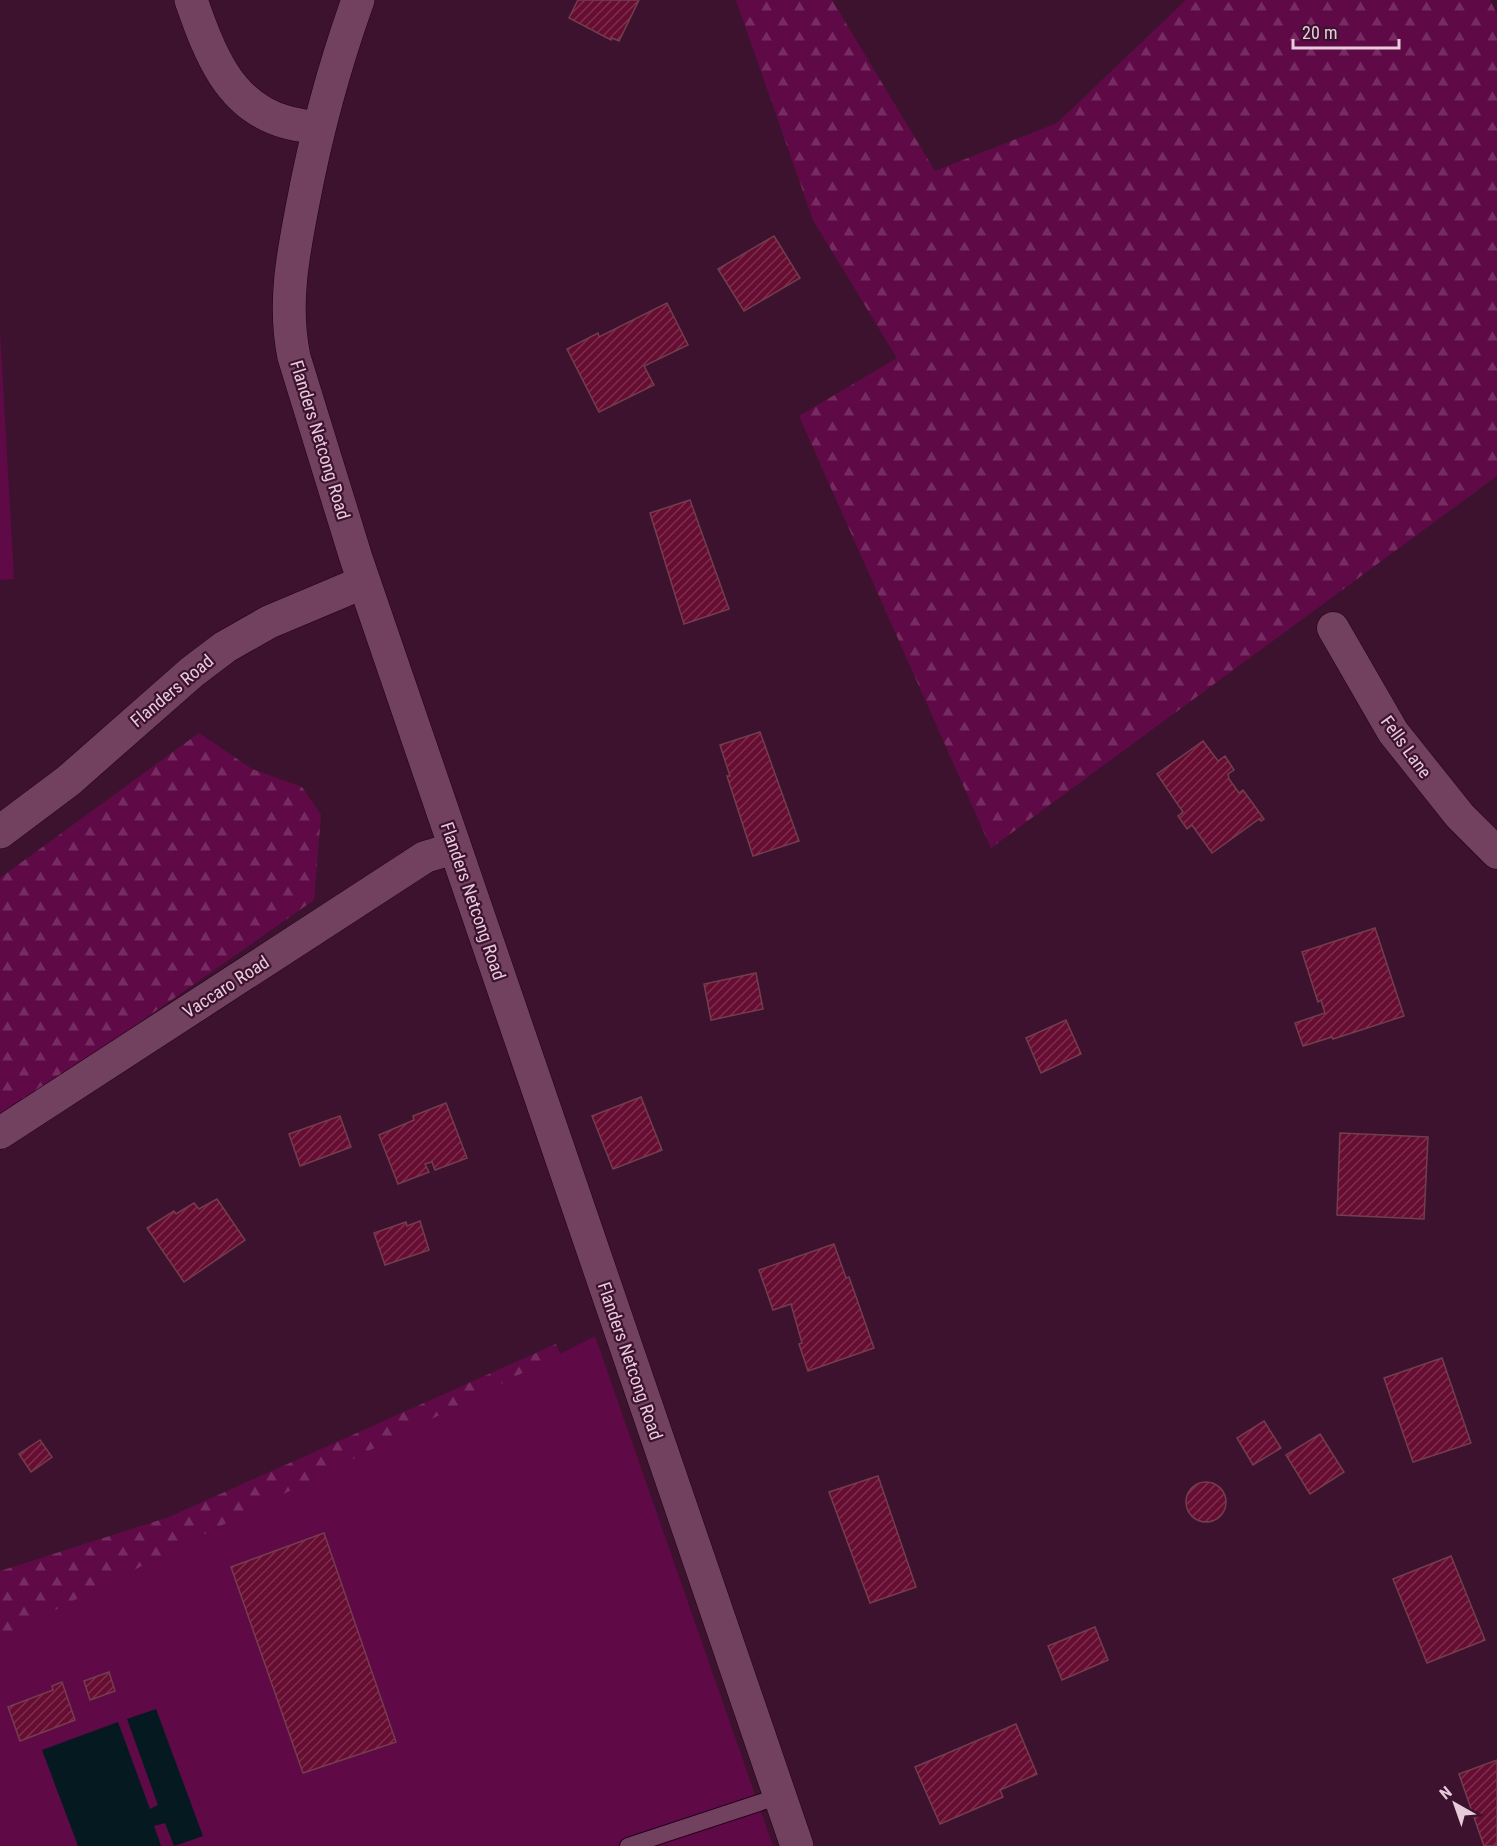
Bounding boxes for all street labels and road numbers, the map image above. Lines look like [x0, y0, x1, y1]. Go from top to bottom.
street label: Flanders Netcong Road [286, 358, 355, 522]
street label: Flanders Road [126, 650, 217, 731]
street label: Fells Lane [1377, 711, 1436, 782]
street label: Flanders Netcong Road [437, 819, 510, 982]
street label: Vaccaro Road [179, 951, 273, 1022]
street label: Flanders Netcong Road [594, 1279, 667, 1442]

